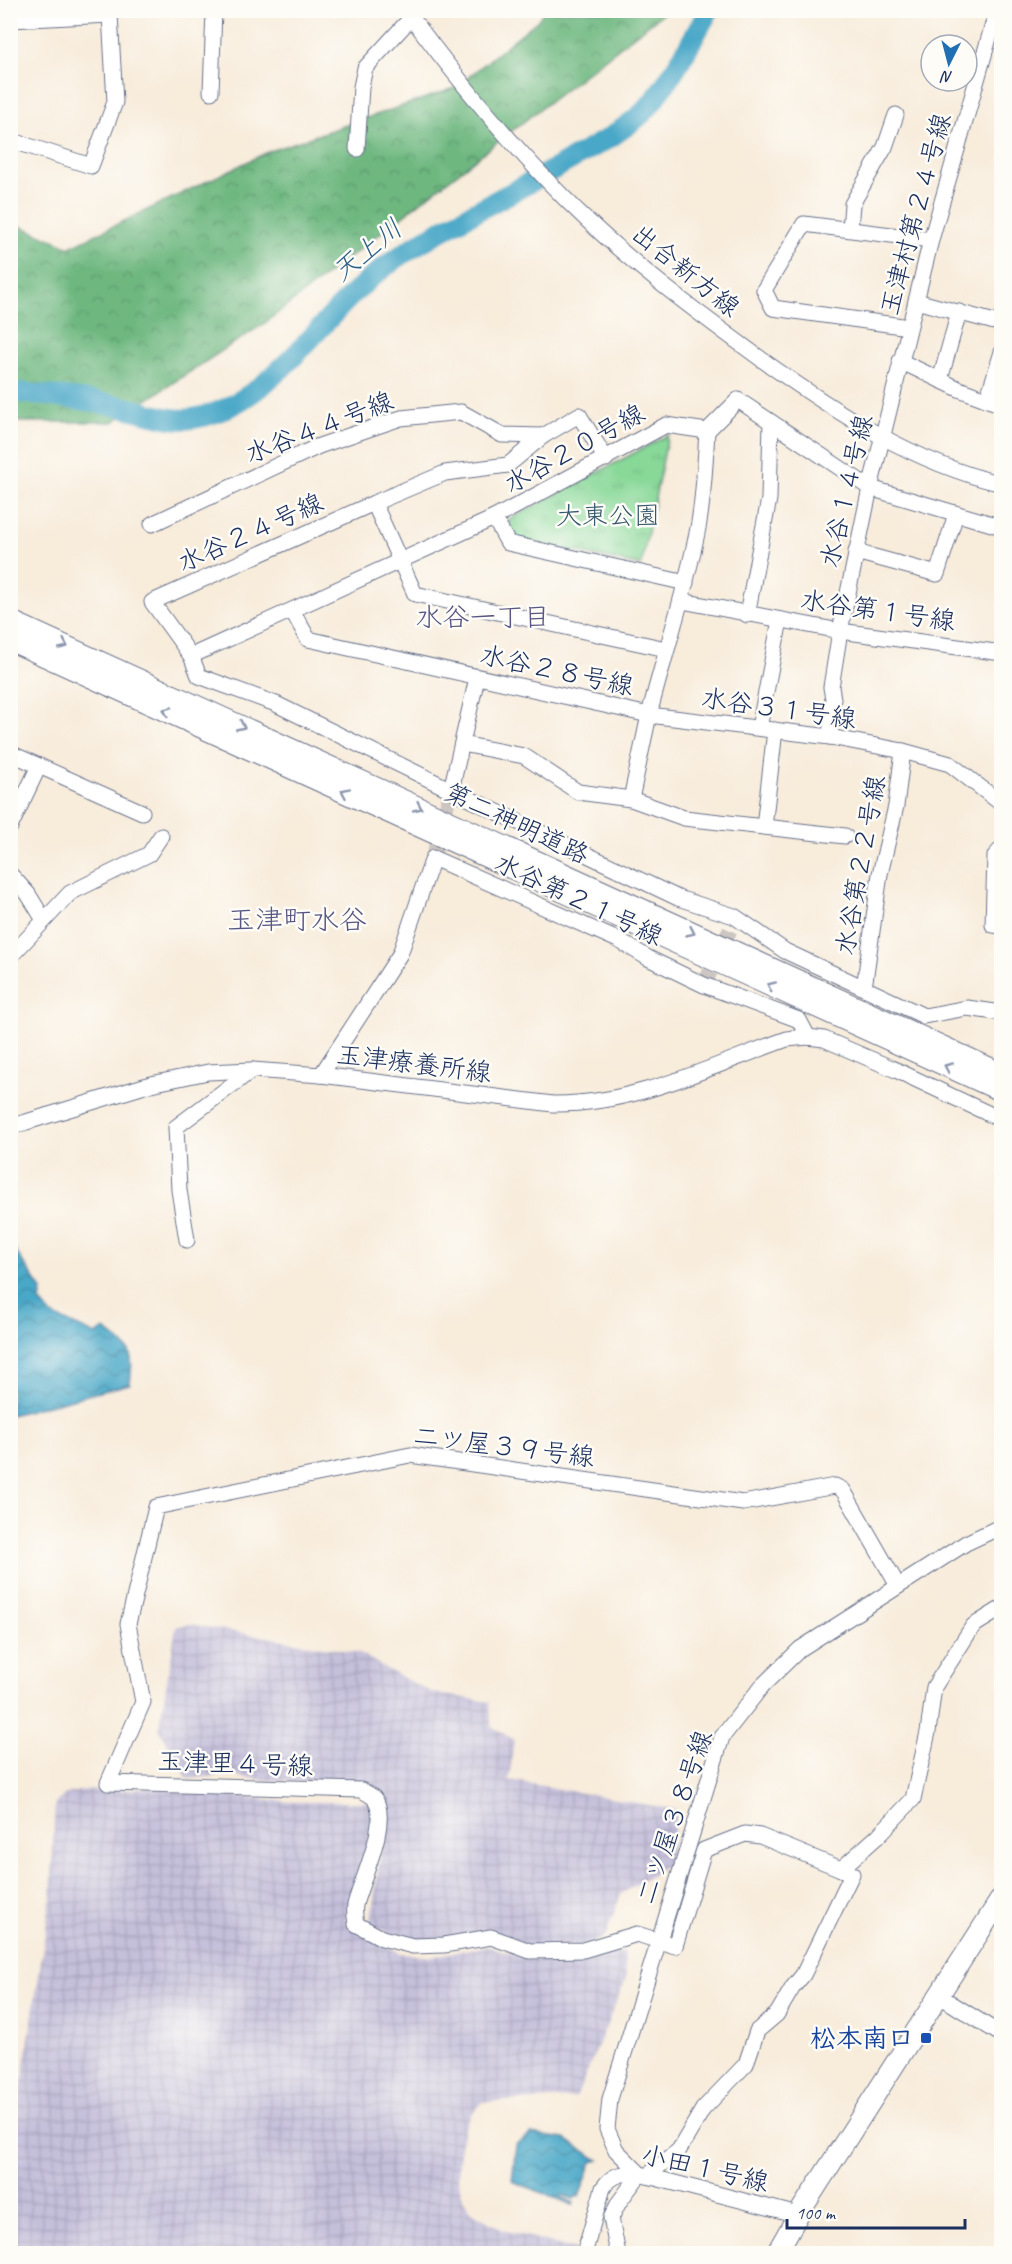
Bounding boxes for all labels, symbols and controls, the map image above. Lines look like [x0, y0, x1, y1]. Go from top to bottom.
north arrow [919, 33, 979, 93]
text: N [938, 66, 954, 87]
street label: 玉津村第２４号線 [873, 109, 958, 319]
water label: 天上川 [325, 211, 409, 289]
street label: 出合新方線 [625, 217, 747, 324]
street label: 水谷４４号線 [240, 384, 398, 471]
street label: 水谷２０号線 [498, 396, 650, 501]
street label: 水谷１４号線 [813, 411, 880, 571]
street label: 水谷２４号線 [172, 486, 328, 579]
park label: 大東公園 [556, 499, 660, 532]
street label: 水谷第１号線 [798, 583, 957, 638]
district label: 水谷一丁目 [416, 600, 551, 634]
one-way arrow [57, 638, 68, 650]
street label: 水谷２８号線 [477, 638, 637, 703]
street label: 水谷３１号線 [699, 681, 858, 736]
one-way arrow [163, 707, 174, 719]
one-way arrow [235, 719, 246, 731]
street label: 水谷第２２号線 [828, 773, 893, 958]
street label: 第二神明道路 [439, 776, 594, 871]
one-way arrow [340, 787, 351, 799]
one-way arrow [412, 800, 423, 812]
street label: 水谷第２１号線 [489, 846, 668, 953]
district label: 玉津町水谷 [227, 902, 367, 937]
one-way arrow [685, 925, 696, 937]
one-way arrow [766, 981, 777, 993]
street label: 玉津療養所線 [335, 1038, 493, 1089]
one-way arrow [944, 1062, 955, 1074]
street label: 二ツ屋３９号線 [412, 1419, 596, 1474]
street label: 二ツ屋３８号線 [629, 1726, 720, 1909]
street label: 玉津里４号線 [156, 1744, 314, 1783]
place label: 松本南口 [810, 2022, 914, 2055]
marker: 松本南口 [919, 2031, 933, 2045]
street label: 小田１号線 [638, 2138, 772, 2199]
scale bar [787, 2192, 966, 2230]
text: 100 m [796, 2202, 837, 2224]

